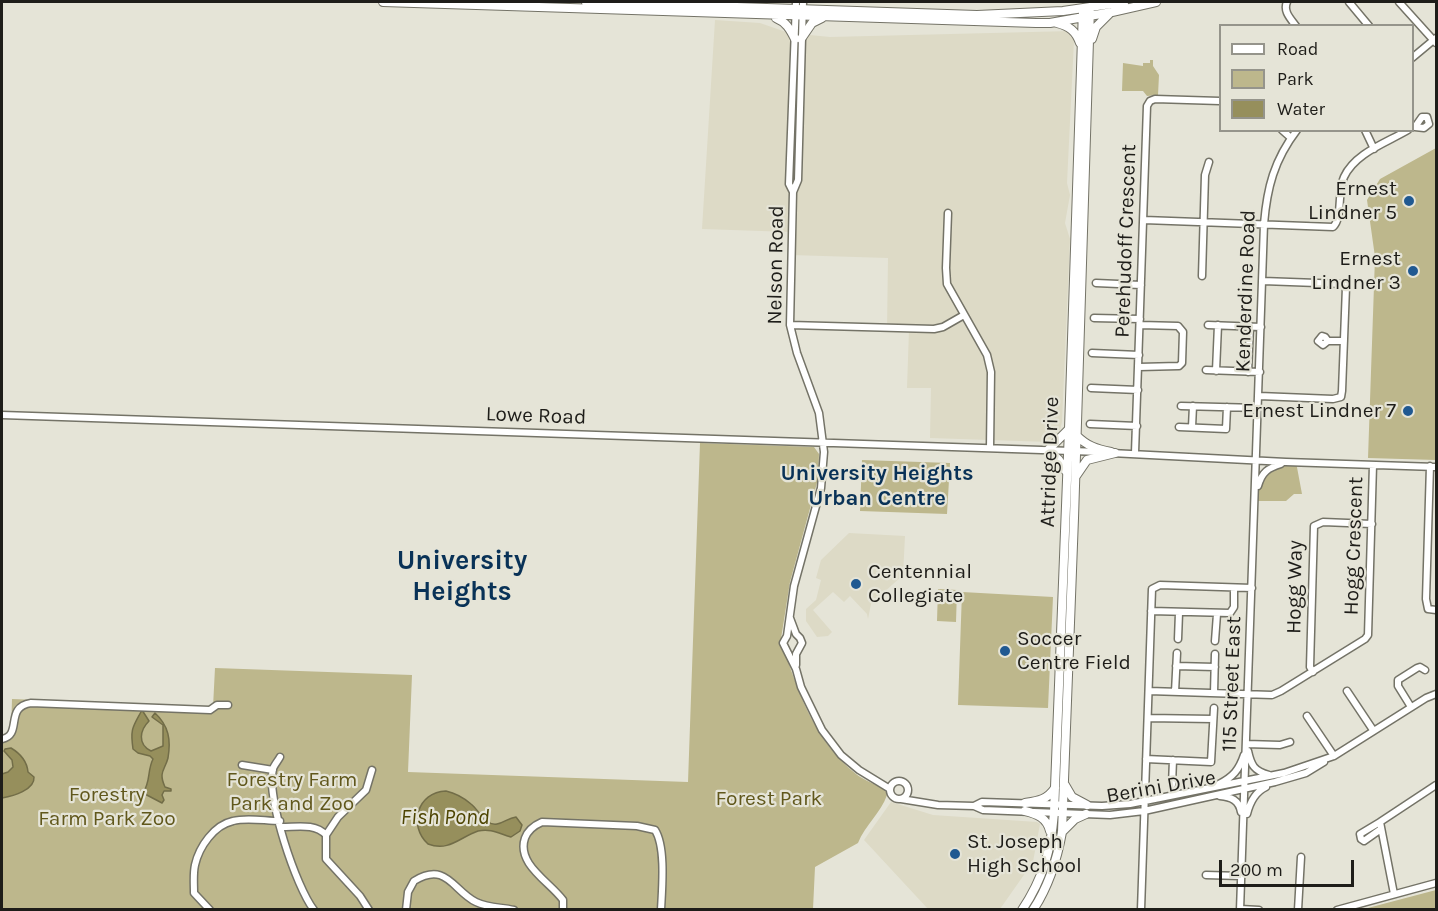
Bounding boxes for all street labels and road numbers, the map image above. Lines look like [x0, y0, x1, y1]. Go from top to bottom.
street label: Perehudoff Crescent [1110, 144, 1142, 338]
street label: Nelson Road [762, 205, 790, 325]
street label: Kenderdine Road [1231, 209, 1261, 373]
street label: Attridge Drive [1035, 396, 1065, 528]
street label: Lowe Road [485, 402, 587, 430]
street label: Hogg Crescent [1339, 476, 1369, 616]
street label: Hogg Way [1282, 540, 1308, 634]
street label: 115 Street East [1217, 616, 1247, 752]
street label: Berini Drive [1104, 765, 1218, 809]

